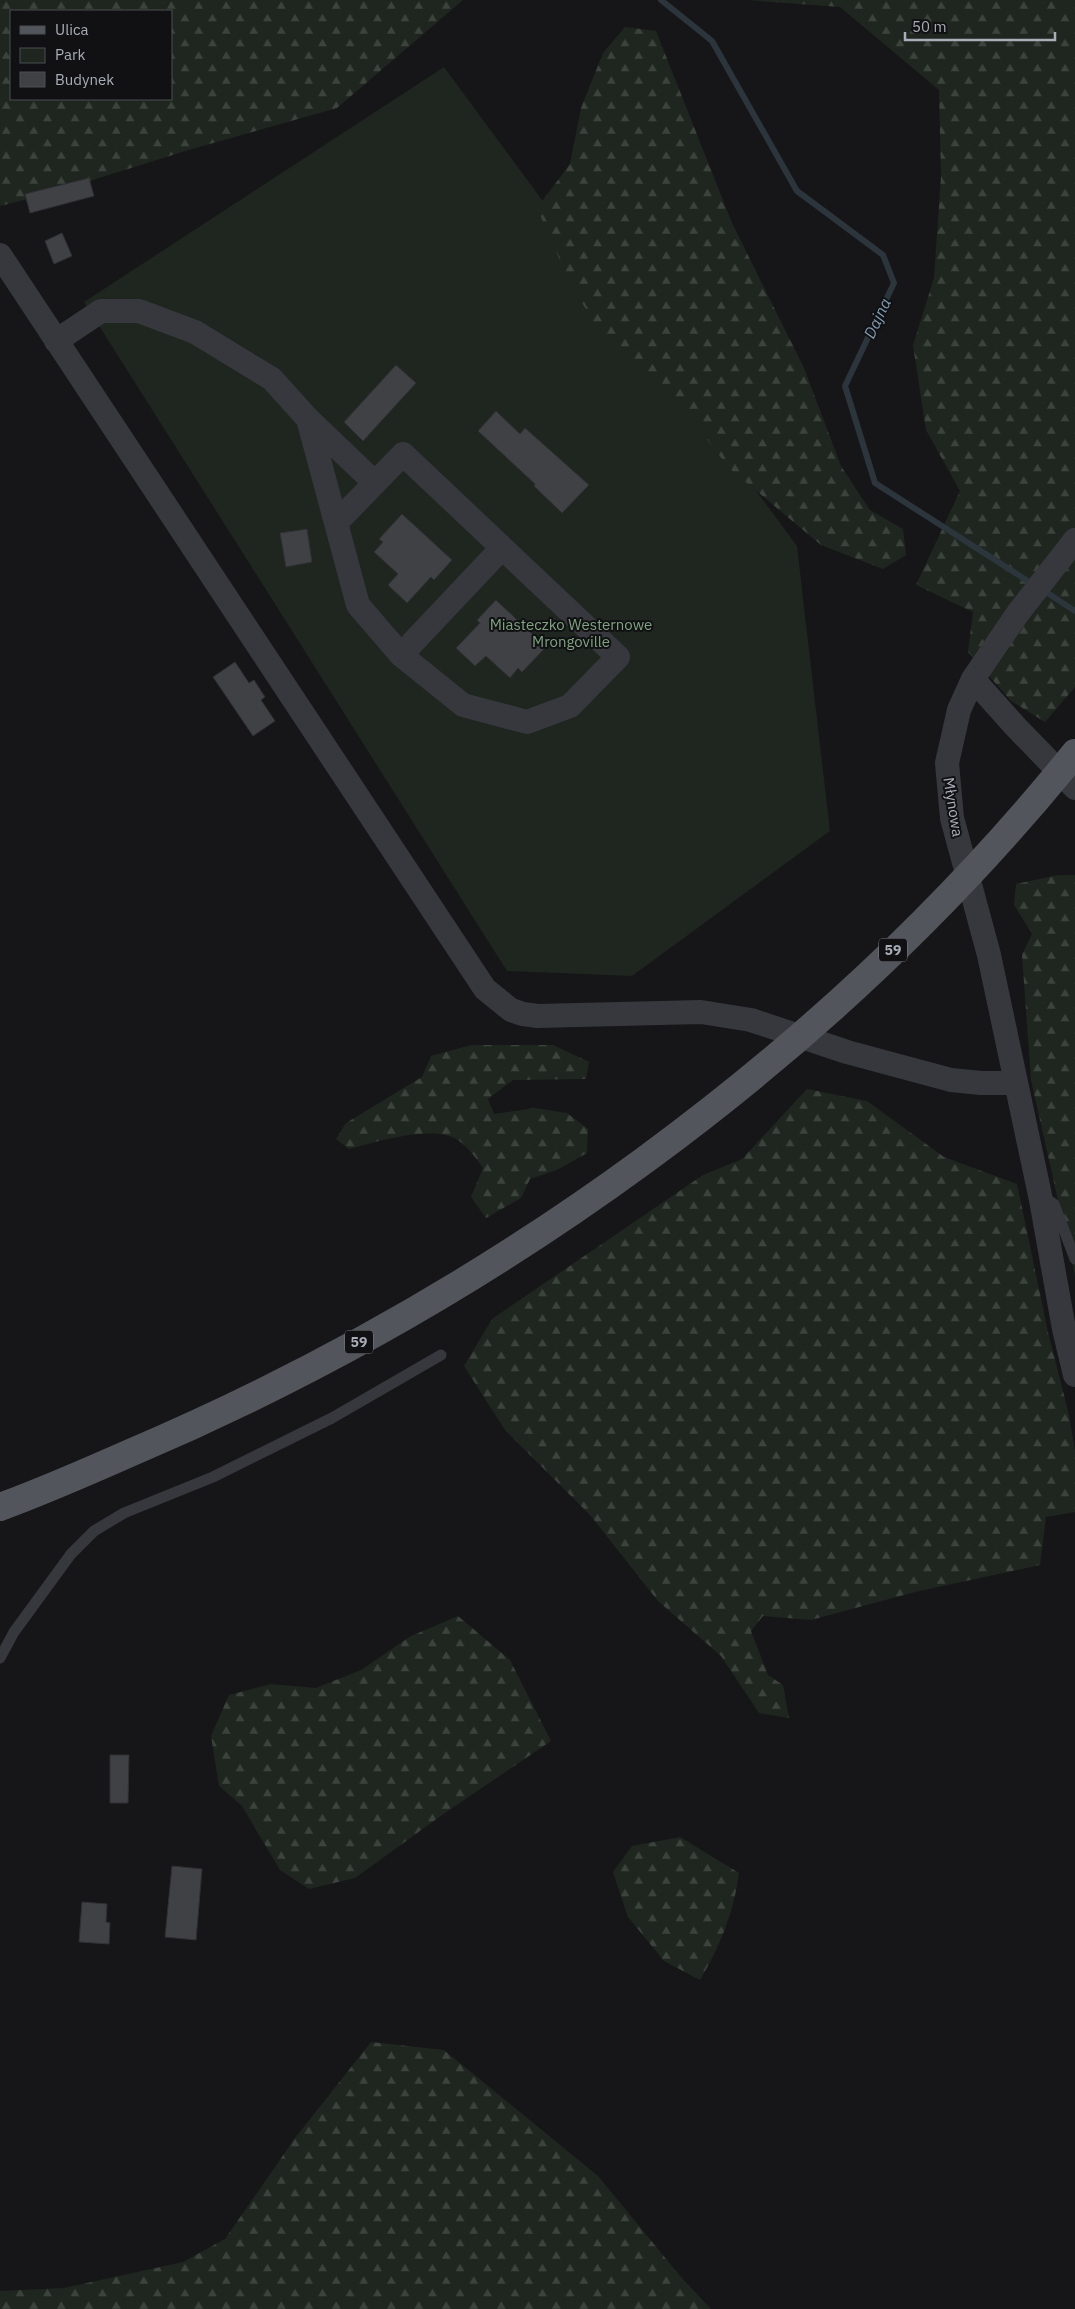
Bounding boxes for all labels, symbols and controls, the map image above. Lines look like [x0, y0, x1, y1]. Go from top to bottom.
legend [10, 10, 172, 100]
scale bar [905, 10, 1055, 42]
text: 50 m [912, 17, 947, 36]
text: Ulica [55, 20, 89, 39]
text: Park [55, 45, 85, 64]
text: Budynek [55, 70, 114, 89]
water label: Dajna [859, 295, 895, 341]
park label: Miasteczko Westernowe Mrongoville [490, 615, 652, 651]
street label: Młynowa [939, 776, 968, 838]
road number: 59 [879, 938, 907, 962]
road number: 59 [345, 1330, 373, 1354]

